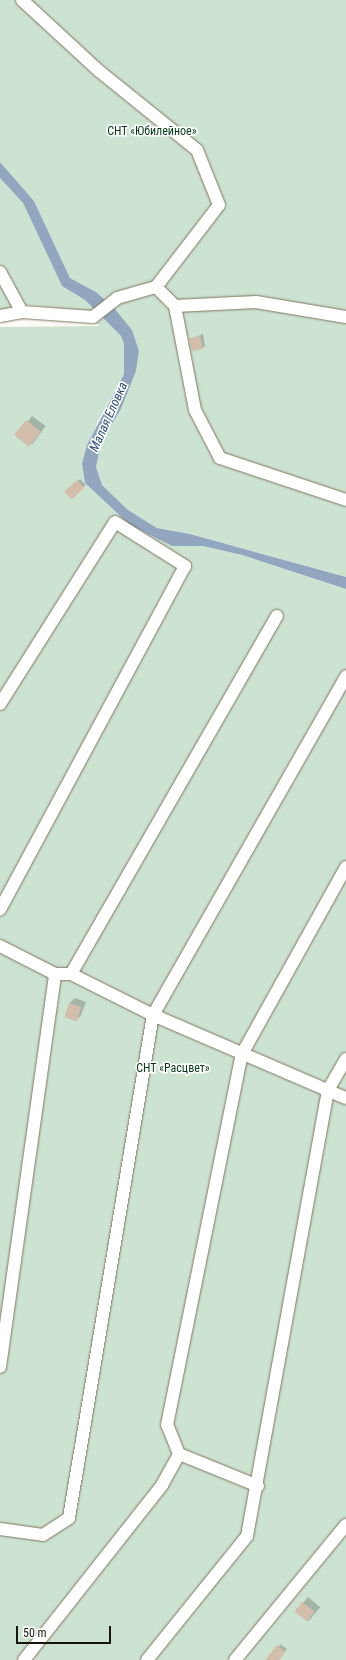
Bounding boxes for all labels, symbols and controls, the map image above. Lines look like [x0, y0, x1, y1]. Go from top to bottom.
park label: СНТ «Юбилейное» [107, 125, 197, 139]
water label: Малая Еловка [87, 380, 131, 454]
park label: СНТ «Расцвет» [136, 1062, 210, 1076]
scale bar [18, 1618, 113, 1644]
text: 50 m [23, 1626, 47, 1640]

